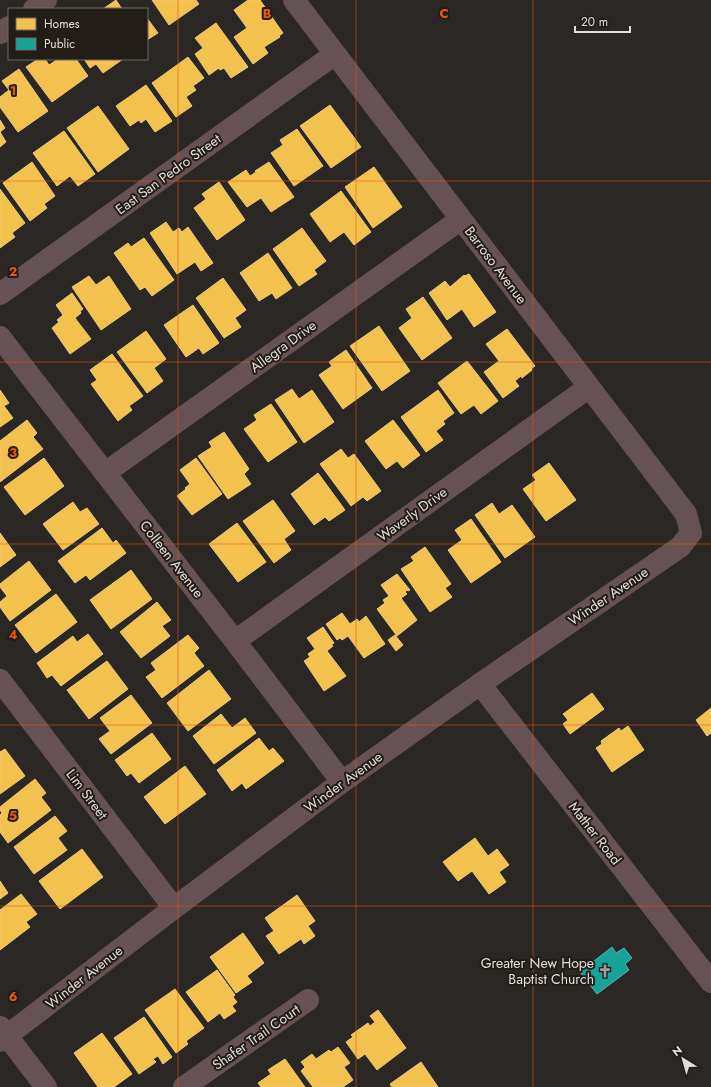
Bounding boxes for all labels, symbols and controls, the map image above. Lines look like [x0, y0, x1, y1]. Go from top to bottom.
text: B [263, 4, 272, 23]
text: C [439, 4, 449, 23]
legend [8, 8, 148, 60]
scale bar [575, 8, 630, 34]
text: 20 m [581, 13, 608, 31]
text: Homes [44, 15, 80, 33]
text: Public [44, 35, 75, 53]
text: 1 [10, 81, 16, 100]
street label: East San Pedro Street [111, 129, 225, 219]
street label: Barroso Avenue [460, 222, 532, 308]
text: 2 [9, 262, 17, 281]
street label: Allegra Drive [246, 315, 320, 377]
text: 3 [9, 443, 17, 462]
street label: Waverly Drive [373, 482, 451, 546]
street label: Colleen Avenue [135, 516, 209, 602]
street label: Winder Avenue [564, 562, 652, 630]
text: 4 [8, 625, 18, 644]
street label: Winder Avenue [300, 747, 386, 817]
street label: Lim Street [61, 765, 113, 824]
street label: Mather Road [564, 797, 626, 869]
text: 5 [9, 806, 17, 825]
street label: Winder Avenue [41, 941, 127, 1013]
place label: Greater New Hope Baptist Church [481, 953, 594, 989]
church icon: Greater New Hope Baptist Church [597, 963, 613, 979]
text: 6 [9, 987, 18, 1006]
street label: Shafer Trail Court [208, 999, 304, 1075]
north arrow [663, 1039, 703, 1079]
text: N [669, 1042, 685, 1060]

